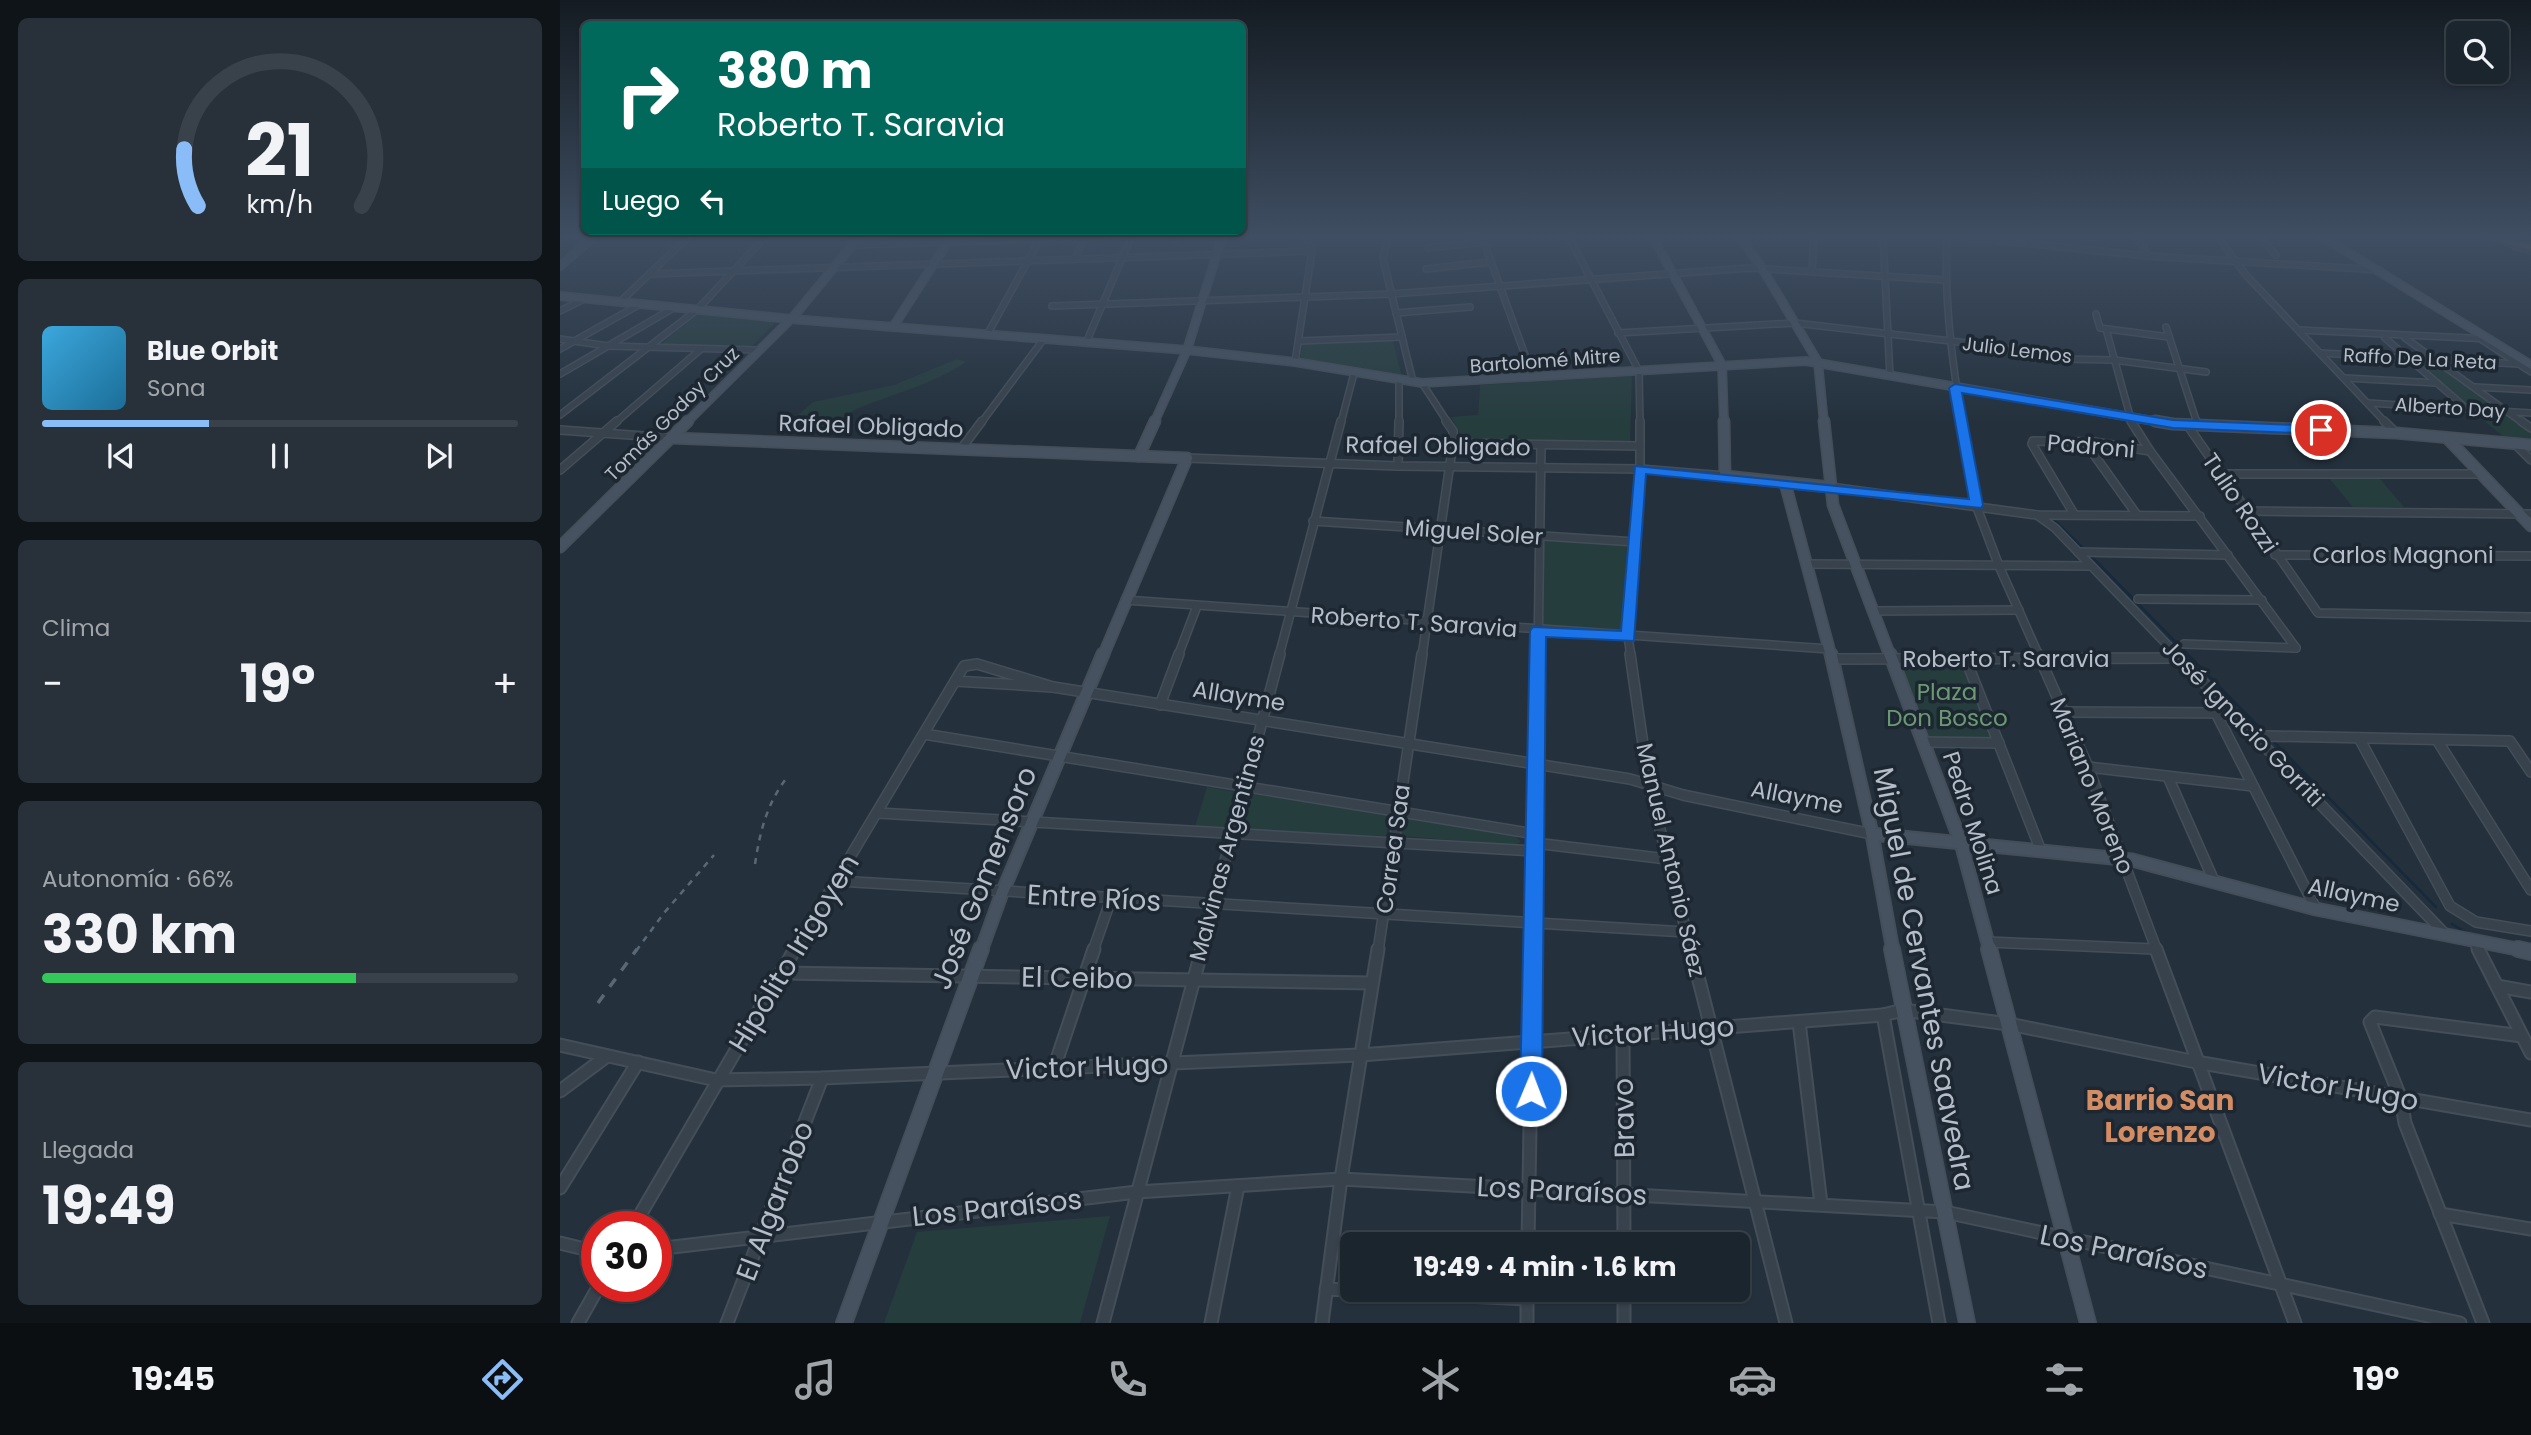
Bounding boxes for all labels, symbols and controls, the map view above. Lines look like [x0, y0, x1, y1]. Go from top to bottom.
map controls [2446, 21, 2509, 84]
button: search [2446, 21, 2509, 84]
text: 380 m [717, 37, 873, 105]
icon: right [602, 49, 693, 140]
text: 21 [246, 100, 314, 201]
text: Roberto T. Saravia [717, 102, 1005, 147]
icon: left [694, 182, 732, 220]
text: Luego [602, 183, 680, 219]
text: km/h [247, 186, 313, 221]
street label: Julio Lemos [1961, 330, 2073, 370]
text: Blue Orbit [147, 333, 278, 369]
street label: Tomás Godoy Cruz [599, 341, 745, 487]
street label: Raffo De La Reta [2343, 341, 2497, 377]
street label: Bartolomé Mitre [1469, 342, 1621, 380]
text: Sona [147, 372, 206, 404]
street label: Alberto Day [2394, 391, 2506, 425]
pin [2291, 400, 2351, 460]
street label: Rafael Obligado [778, 407, 964, 445]
icon: arrive [2302, 411, 2340, 449]
street label: Padroni [2046, 426, 2136, 466]
street label: Rafael Obligado [1345, 428, 1531, 464]
icon: previous [102, 437, 140, 475]
icon: pause [261, 437, 299, 475]
icon: next [420, 437, 458, 475]
street label: Tulio Rozzi [2195, 447, 2285, 559]
street label: Miguel Soler [1404, 511, 1544, 553]
street label: Carlos Magnoni [2312, 539, 2494, 571]
street label: Roberto T. Saravia [1310, 599, 1518, 645]
text: Clima [42, 612, 110, 644]
street label: José Ignacio Gorriti [2155, 632, 2331, 814]
street label: Roberto T. Saravia [1902, 643, 2110, 675]
text: 19° [240, 647, 315, 720]
text: − [42, 657, 63, 710]
text: + [492, 657, 518, 710]
street label: Allayme [1190, 673, 1288, 719]
park label: Plaza Don Bosco [1886, 676, 2008, 734]
street label: Mariano Moreno [2042, 693, 2142, 879]
street label: Malvinas Argentinas [1181, 731, 1273, 965]
street label: Manuel Antonio Sáez [1629, 740, 1713, 980]
street label: Pedro Molina [1935, 747, 2011, 899]
street label: José Gomensoro [922, 761, 1046, 995]
street label: Miguel de Cervantes Saavedra [1864, 764, 1984, 1194]
street label: Allayme [1748, 772, 1846, 822]
street label: Correa Saa [1368, 782, 1418, 916]
street label: Hipólito Irigoyen [719, 847, 869, 1059]
text: Autonomía · 66% [42, 863, 233, 895]
street label: Allayme [2305, 870, 2403, 920]
street label: Entre Ríos [1026, 875, 1162, 921]
text: 330 km [42, 898, 237, 971]
street label: El Ceibo [1021, 958, 1133, 998]
street label: Victor Hugo [1570, 1007, 1736, 1057]
street label: Victor Hugo [1005, 1045, 1169, 1089]
position arrow [1494, 1054, 1568, 1128]
street label: Victor Hugo [2254, 1054, 2422, 1120]
street label: Bravo [1604, 1078, 1644, 1158]
district label: Barrio San Lorenzo [2086, 1081, 2234, 1152]
street label: El Algarrobo [727, 1116, 823, 1286]
text: Llegada [42, 1134, 134, 1166]
street label: Los Paraísos [1476, 1167, 1648, 1215]
text: 19:49 [42, 1169, 175, 1242]
street label: Los Paraísos [910, 1180, 1084, 1236]
speed limit sign: 30 [581, 1211, 672, 1302]
street label: Los Paraísos [2036, 1215, 2212, 1289]
text: 19:49 · 4 min · 1.6 km [1414, 1249, 1676, 1285]
icon: directions [478, 1355, 527, 1404]
icon: music [791, 1355, 840, 1404]
icon: phone [1103, 1355, 1152, 1404]
icon: climate [1416, 1355, 1465, 1404]
icon: car [1728, 1355, 1777, 1404]
icon: filters [2040, 1355, 2089, 1404]
text: 19:45 [132, 1356, 215, 1401]
text: 19° [2353, 1356, 2399, 1401]

